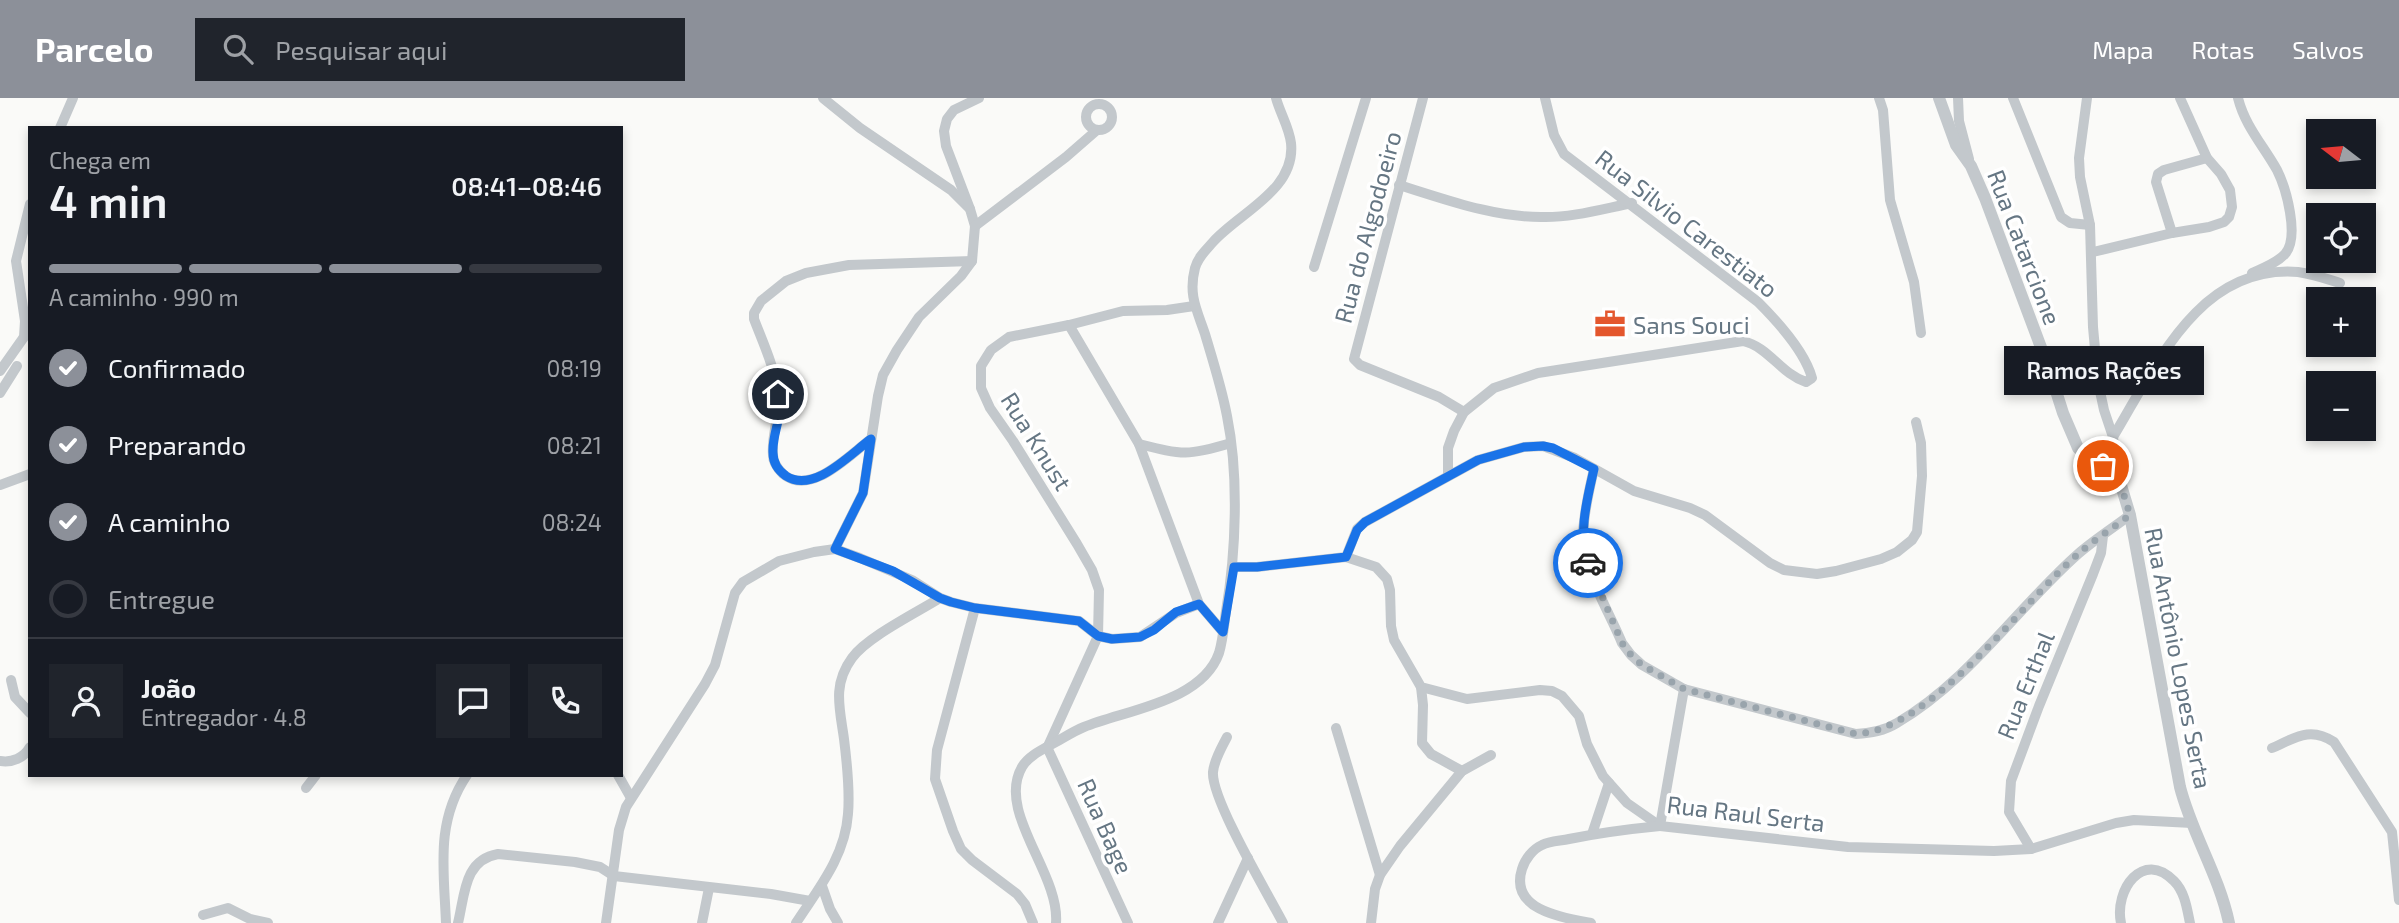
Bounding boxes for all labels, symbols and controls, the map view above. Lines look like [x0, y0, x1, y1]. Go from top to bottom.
search box [195, 18, 685, 81]
text: Parcelo [35, 29, 153, 69]
icon: search [219, 30, 257, 68]
text: Pesquisar aqui [275, 34, 447, 65]
text: Mapa [2092, 35, 2154, 64]
text: Rotas [2192, 35, 2254, 64]
text: Salvos [2292, 35, 2364, 64]
north arrow [2306, 119, 2376, 189]
map controls [2306, 119, 2376, 441]
street label: Rua do Algodoeiro [1327, 128, 1407, 326]
street label: Rua Silvio Carestiato [1590, 143, 1784, 303]
text: Chega em [49, 146, 151, 174]
street label: Rua Catarcione [1982, 165, 2068, 329]
text: 08:41–08:46 [451, 170, 602, 201]
text: 4 min [49, 172, 168, 227]
button: locate [2306, 203, 2376, 273]
text: A caminho · 990 m [49, 283, 239, 311]
button: + [2306, 287, 2376, 357]
office icon: Sans Souci [1593, 307, 1627, 341]
place label: Sans Souci [1633, 310, 1750, 339]
callout: Ramos Rações [2003, 347, 2203, 396]
icon: check [49, 349, 87, 387]
text: Confirmado [108, 352, 246, 383]
text: 08:19 [546, 354, 602, 382]
text: Ramos Rações [2027, 356, 2181, 384]
pin [748, 364, 808, 424]
button: − [2306, 371, 2376, 441]
icon: home [759, 375, 797, 413]
street label: Rua Knust [996, 387, 1078, 495]
icon: check [49, 426, 87, 464]
text: Preparando [108, 429, 246, 460]
text: 08:21 [547, 431, 602, 459]
pin [2073, 436, 2133, 496]
icon: bag [2084, 447, 2122, 485]
icon: check [49, 503, 87, 541]
text: A caminho [108, 506, 231, 537]
text: 08:24 [542, 508, 602, 536]
street label: Rua Antônio Lopes Serta [2139, 525, 2219, 791]
courier [1553, 528, 1623, 598]
icon: car [1569, 544, 1607, 582]
text: Entregue [108, 583, 215, 614]
street label: Rua Erthal [1990, 627, 2060, 743]
button: person [49, 664, 123, 738]
button: chat [436, 664, 510, 738]
button: phone [528, 664, 602, 738]
text: João [141, 672, 196, 703]
text: Entregador · 4.8 [141, 703, 307, 731]
street label: Rua Bage [1072, 774, 1140, 878]
street label: Rua Raul Serta [1665, 789, 1827, 837]

